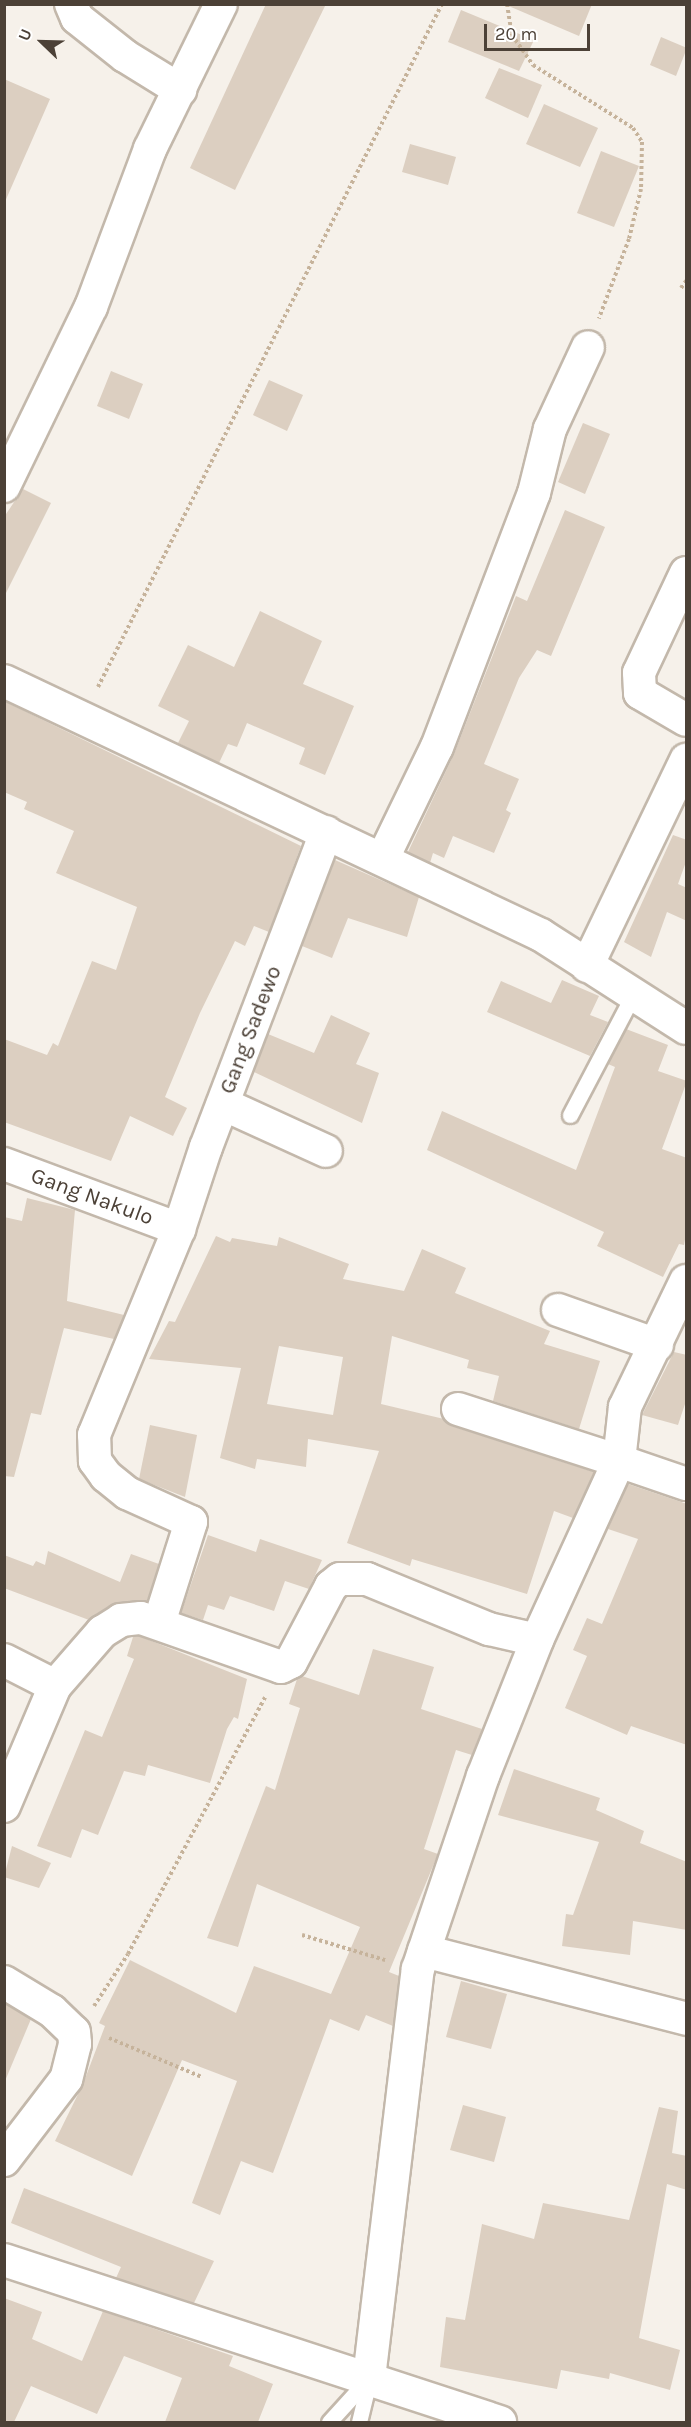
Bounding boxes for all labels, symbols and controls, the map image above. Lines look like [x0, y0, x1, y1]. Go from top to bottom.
north arrow [12, 12, 72, 72]
scale bar [487, 12, 594, 50]
text: 20 m [495, 23, 537, 45]
text: U [14, 26, 36, 44]
street label: Gang Sadewo [215, 962, 287, 1098]
street label: Gang Nakulo [27, 1163, 157, 1231]

